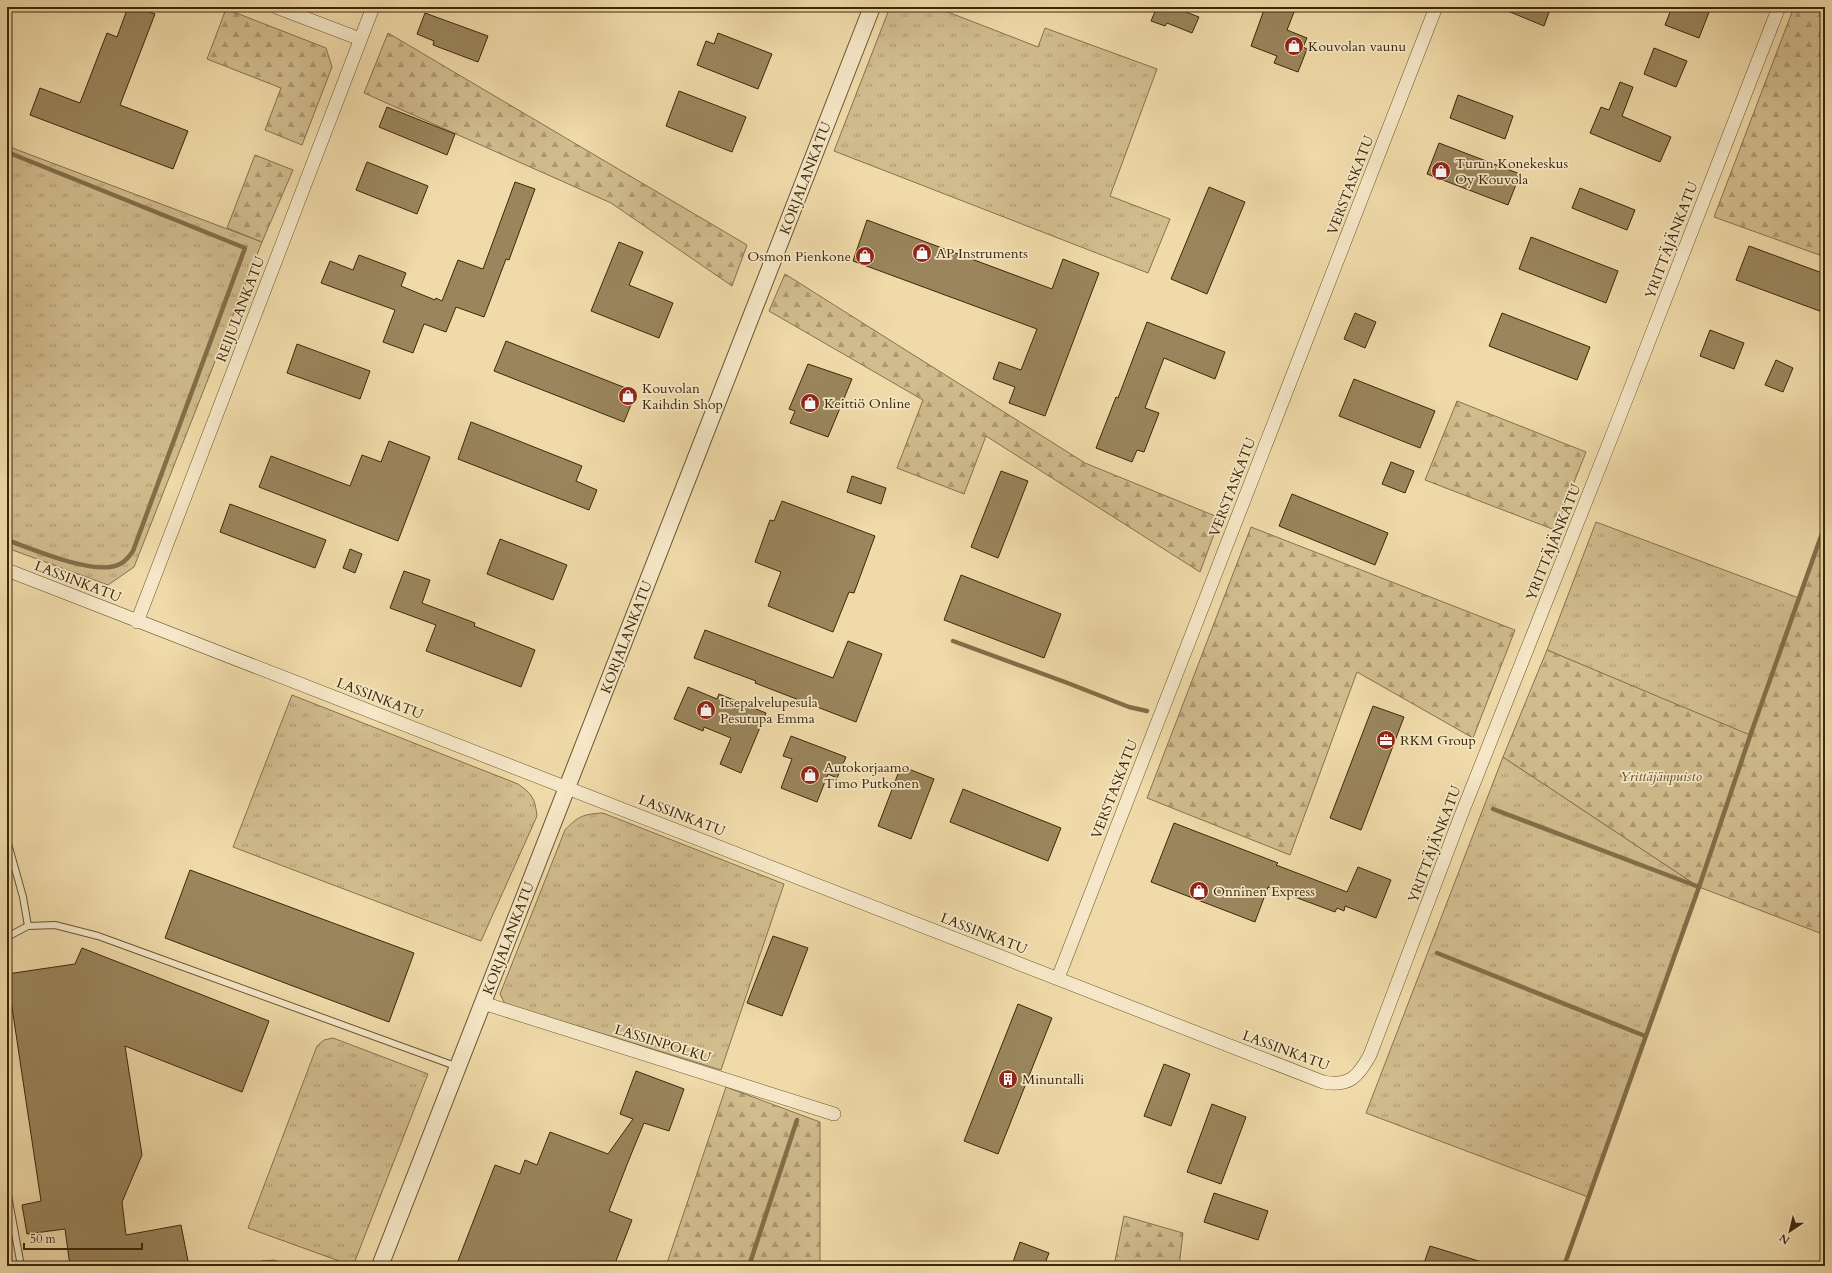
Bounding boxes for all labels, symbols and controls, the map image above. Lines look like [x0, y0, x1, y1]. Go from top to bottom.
shop icon: Kouvolan vaunu [1283, 35, 1305, 57]
place label: Kouvolan vaunu [1308, 37, 1406, 56]
street label: KORJALANKATU [775, 119, 836, 237]
street label: VERSTASKATU [1323, 132, 1378, 238]
place label: Turun Konekeskus Oy Kouvola [1455, 154, 1568, 189]
shop icon: Turun Konekeskus Oy Kouvola [1430, 160, 1452, 182]
street label: YRITTÄJÄNKATU [1640, 178, 1703, 302]
shop icon: AP Instruments [911, 242, 933, 264]
place label: AP Instruments [936, 244, 1028, 263]
shop icon: Osmon Pienkone [854, 245, 876, 267]
place label: Osmon Pienkone [747, 247, 851, 266]
street label: REIJULANKATU [212, 253, 270, 365]
place label: Kouvolan Kaihdin Shop [642, 379, 723, 414]
shop icon: Kouvolan Kaihdin Shop [617, 385, 639, 407]
shop icon: Keittiö Online [799, 392, 821, 414]
place label: Keittiö Online [824, 394, 911, 413]
street label: VERSTASKATU [1205, 434, 1260, 540]
street label: YRITTÄJÄNKATU [1521, 481, 1586, 603]
street label: LASSINKATU [32, 556, 124, 607]
street label: KORJALANKATU [596, 578, 657, 696]
street label: LASSINKATU [334, 673, 426, 724]
place label: Itsepalvelupesula Pesutupa Emma [720, 693, 818, 728]
shop icon: Itsepalvelupesula Pesutupa Emma [695, 699, 717, 721]
office icon: RKM Group [1375, 729, 1397, 751]
place label: RKM Group [1400, 731, 1476, 750]
street label: VERSTASKATU [1087, 736, 1142, 842]
place label: Autokorjaamo Timo Putkonen [824, 758, 919, 793]
shop icon: Autokorjaamo Timo Putkonen [799, 764, 821, 786]
park label: Yrittäjänpuisto [1620, 767, 1703, 786]
street label: YRITTÄJÄNKATU [1403, 782, 1466, 906]
street label: LASSINKATU [636, 790, 728, 841]
street label: KORJALANKATU [478, 879, 539, 997]
shop icon: Onninen Express [1188, 880, 1210, 902]
place label: Onninen Express [1213, 882, 1315, 901]
street label: LASSINKATU [938, 908, 1030, 959]
street label: LASSINPOLKU [612, 1020, 714, 1067]
street label: LASSINKATU [1240, 1026, 1332, 1075]
building icon: Minuntalli [997, 1068, 1019, 1090]
place label: Minuntalli [1022, 1070, 1084, 1089]
north arrow [1770, 1211, 1810, 1251]
scale bar [24, 1225, 142, 1251]
text: N [1776, 1230, 1793, 1248]
text: 50 m [30, 1231, 57, 1247]

